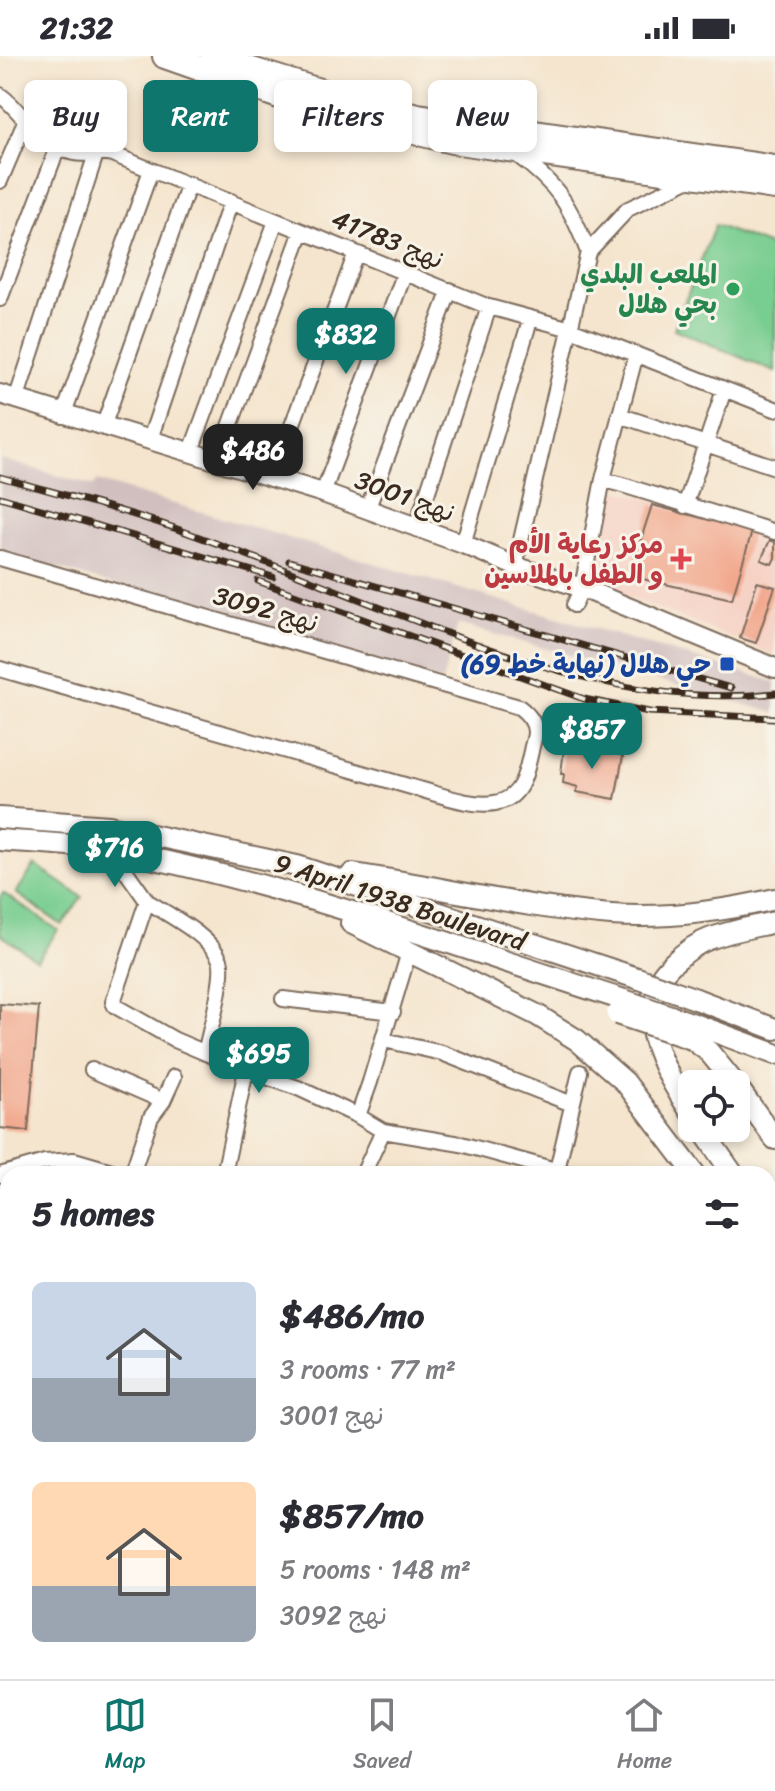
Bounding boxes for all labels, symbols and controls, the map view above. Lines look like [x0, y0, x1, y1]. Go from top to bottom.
text: 21:32 [40, 1, 113, 55]
chip: Buy [24, 80, 127, 152]
chip: Rent [143, 80, 258, 152]
chip: Filters [274, 80, 412, 152]
chip: New [428, 80, 537, 152]
street label: نهج 41783 [325, 196, 451, 282]
place label: الملعب البلدي بحي هلال [580, 251, 717, 328]
marker: الملعب البلدي بحي هلال [724, 280, 742, 298]
pin: $832 [299, 308, 393, 376]
text: $832 [315, 311, 377, 357]
pin: $486 [206, 424, 300, 492]
text: $486 [221, 427, 285, 473]
street label: نهج 3001 [348, 457, 462, 535]
place label: مركز رعاية الأم و الطفل بالملاسين [484, 521, 663, 597]
marker: مركز رعاية الأم و الطفل بالملاسين [670, 548, 692, 570]
street label: نهج 3092 [208, 572, 324, 646]
place label: حي هلال (نهاية خط 69) [460, 641, 711, 688]
marker: حي هلال (نهاية خط 69) [718, 655, 736, 673]
pin: $857 [545, 703, 639, 771]
text: $857 [560, 706, 624, 752]
pin: $716 [68, 821, 162, 889]
text: $716 [86, 824, 144, 870]
street label: 9 April 1938 Boulevard [268, 840, 534, 965]
pin: $695 [212, 1027, 306, 1095]
text: $695 [227, 1030, 291, 1076]
map controls [678, 1070, 750, 1142]
button: locate [678, 1070, 750, 1142]
text: 5 homes [32, 1184, 154, 1244]
icon: filters [700, 1192, 744, 1236]
text: $486/mo [280, 1286, 424, 1346]
icon: home [96, 1314, 192, 1410]
text: 3 rooms · 77 m² [280, 1346, 456, 1392]
text: نهج 3001 [280, 1392, 384, 1438]
text: $857/mo [280, 1486, 424, 1546]
icon: home [96, 1514, 192, 1610]
text: 5 rooms · 148 m² [280, 1546, 471, 1592]
text: نهج 3092 [280, 1592, 387, 1638]
tab: Map [103, 1693, 147, 1780]
tab: Saved [353, 1693, 411, 1780]
tab: Home [617, 1693, 672, 1780]

